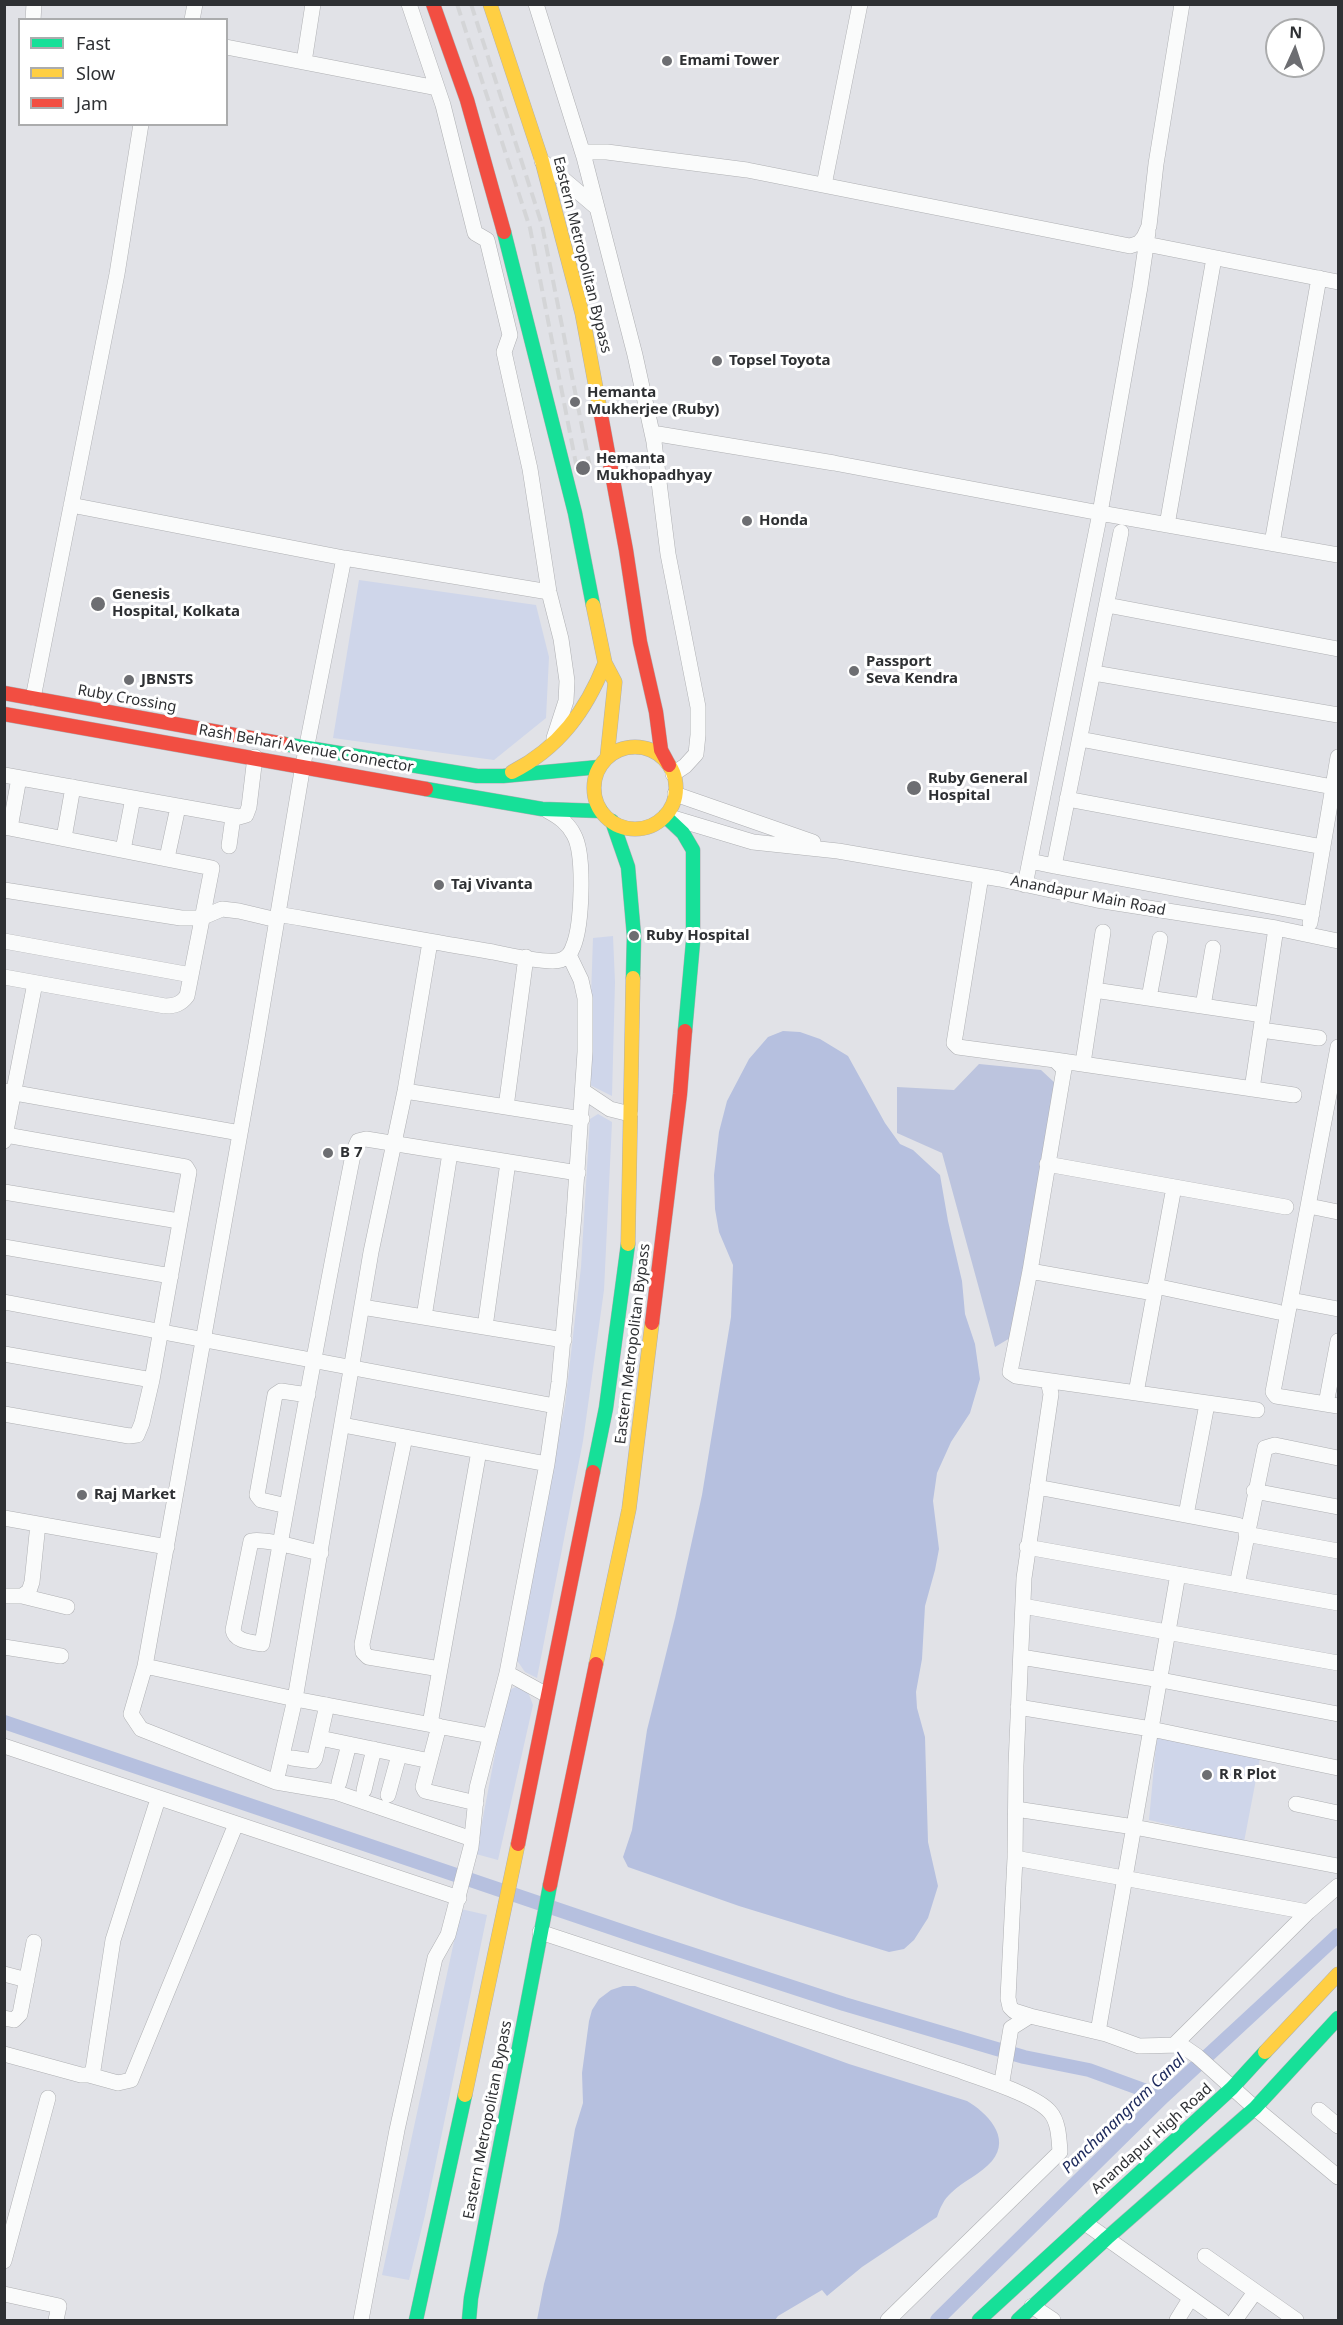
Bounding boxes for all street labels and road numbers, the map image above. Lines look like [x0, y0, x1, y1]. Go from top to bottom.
street label: Eastern Metropolitan Bypass [549, 155, 615, 355]
street label: Ruby Crossing [76, 681, 178, 717]
street label: Rash Behari Avenue Connector [197, 721, 415, 777]
street label: Anandapur Main Road [1009, 872, 1167, 920]
street label: Eastern Metropolitan Bypass [612, 1243, 654, 1445]
street label: Eastern Metropolitan Bypass [460, 2019, 516, 2221]
street label: Anandapur High Road [1088, 2080, 1216, 2198]

